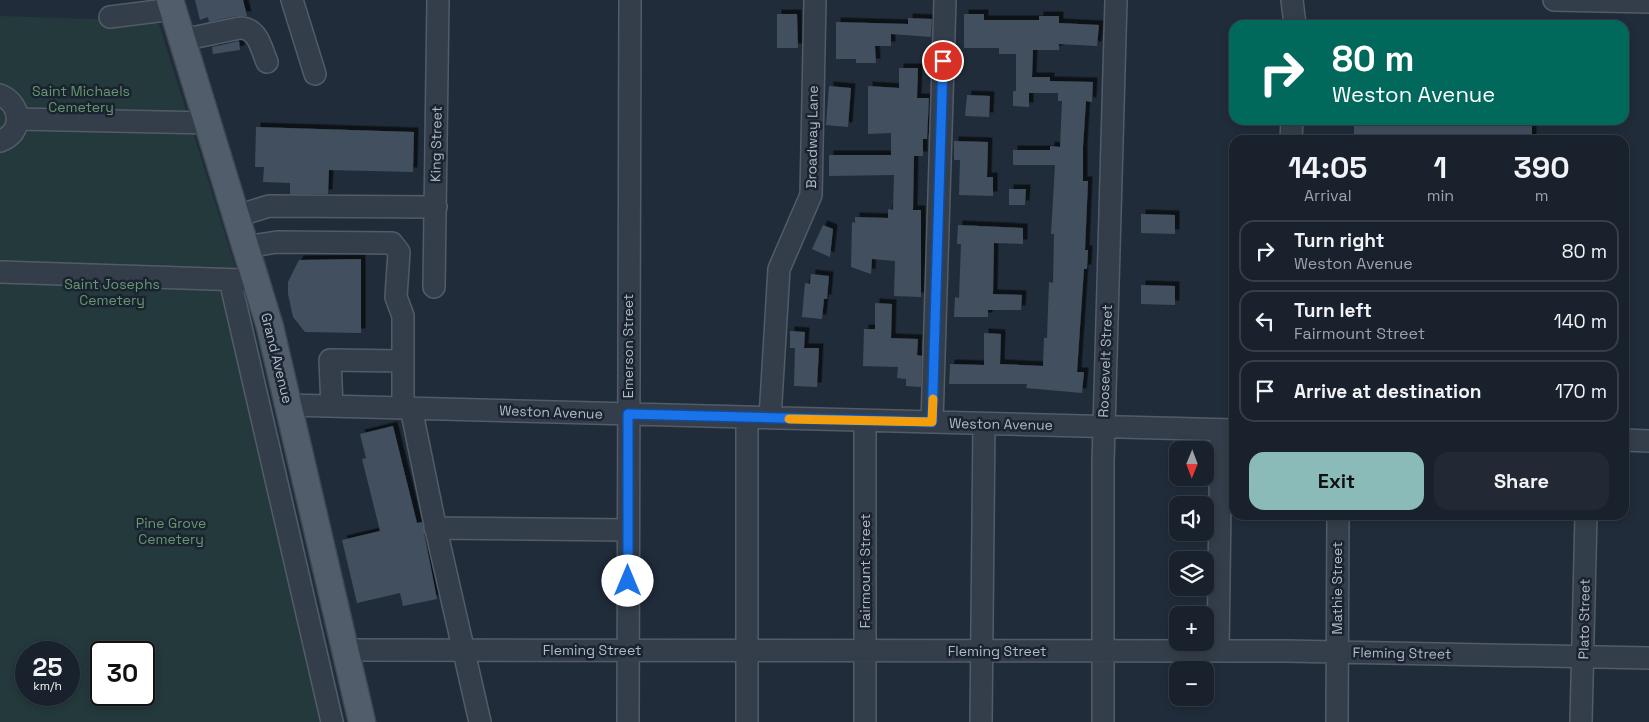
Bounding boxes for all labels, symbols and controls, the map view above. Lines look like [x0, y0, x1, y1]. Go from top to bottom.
text: 80 m [1332, 37, 1414, 81]
pin [922, 40, 964, 82]
icon: right [1249, 40, 1314, 105]
icon: arrive [929, 47, 957, 75]
text: Weston Avenue [1332, 80, 1495, 108]
park label: Saint Michaels Cemetery [32, 82, 130, 116]
street label: Broadway Lane [802, 85, 822, 189]
street label: King Street [426, 106, 446, 182]
text: 14:05 [1288, 148, 1367, 187]
text: 1 [1434, 148, 1447, 187]
text: 390 [1513, 148, 1570, 187]
text: Arrival [1304, 185, 1352, 206]
text: min [1427, 185, 1454, 206]
text: m [1535, 185, 1548, 206]
text: Turn right [1294, 228, 1384, 253]
icon: right [1251, 237, 1279, 265]
text: 80 m [1562, 239, 1607, 264]
text: Weston Avenue [1294, 253, 1413, 274]
park label: Saint Josephs Cemetery [64, 275, 160, 309]
street label: Emerson Street [619, 294, 637, 398]
text: Turn left [1294, 298, 1372, 323]
street label: Roosevelt Street [1094, 304, 1116, 418]
icon: left [1251, 307, 1279, 335]
text: 140 m [1554, 309, 1607, 334]
street label: Grand Avenue [257, 311, 297, 405]
text: Fairmount Street [1294, 323, 1425, 344]
icon: arrive [1251, 377, 1279, 405]
text: Arrive at destination [1294, 379, 1482, 404]
text: 170 m [1555, 379, 1607, 404]
street label: Weston Avenue [499, 401, 603, 423]
street label: Weston Avenue [949, 414, 1053, 434]
north arrow [1169, 441, 1214, 486]
map controls [1169, 441, 1214, 706]
button: Exit [1249, 452, 1424, 510]
button: Share [1434, 452, 1609, 510]
button: sound [1169, 496, 1214, 541]
park label: Pine Grove Cemetery [136, 514, 206, 548]
street label: Fairmount Street [856, 514, 874, 628]
street label: Mathie Street [1328, 542, 1346, 634]
button: layers [1169, 551, 1214, 596]
position arrow [601, 554, 653, 606]
street label: Plato Street [1574, 579, 1594, 659]
button: + [1169, 606, 1214, 651]
speed limit sign: 30 [90, 641, 155, 706]
street label: Fleming Street [543, 641, 641, 659]
street label: Fleming Street [948, 642, 1046, 660]
street label: Fleming Street [1352, 643, 1452, 663]
text: 25 [33, 651, 62, 683]
button: − [1169, 661, 1214, 706]
text: km/h [33, 678, 62, 694]

